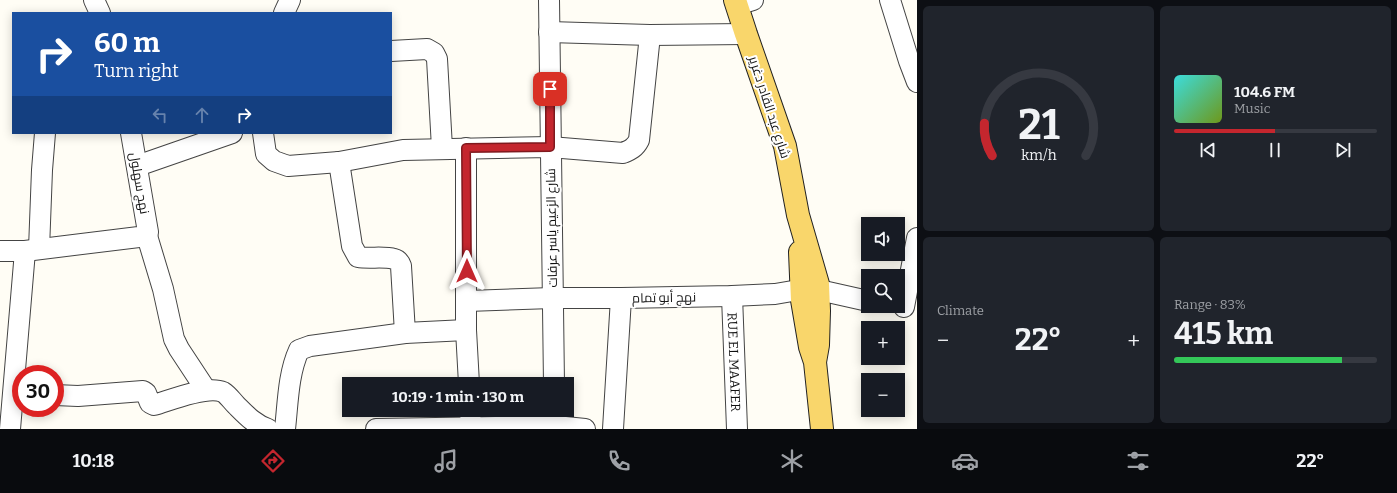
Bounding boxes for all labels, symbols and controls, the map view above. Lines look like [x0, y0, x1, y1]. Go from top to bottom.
text: 60 m [94, 26, 160, 59]
icon: right [28, 28, 80, 80]
street label: شارع عبد القادر دغرير [745, 53, 793, 160]
text: Turn right [94, 60, 179, 82]
pin [533, 72, 567, 106]
icon: arrive [539, 78, 561, 100]
text: 104.6 FM [1234, 83, 1295, 101]
text: 21 [1018, 100, 1059, 150]
text: Music [1234, 101, 1270, 116]
icon: left [149, 104, 171, 126]
icon: ahead [191, 104, 213, 126]
icon: right [233, 104, 255, 126]
icon: previous [1197, 139, 1219, 161]
icon: pause [1264, 139, 1286, 161]
icon: next [1332, 139, 1354, 161]
text: km/h [1021, 147, 1056, 164]
street label: نهج سهلول [126, 151, 152, 215]
street label: شارع الزعيم ياسر عرفات [543, 168, 562, 288]
map controls [861, 217, 905, 417]
button: sound [861, 217, 905, 261]
position arrow [446, 250, 488, 292]
button: search [861, 269, 905, 313]
street label: نهج أبو تمام [632, 288, 696, 308]
text: Range · 83% [1174, 297, 1246, 312]
text: Climate [937, 303, 984, 318]
street label: RUE EL MAAFER [725, 312, 743, 412]
text: 415 km [1174, 316, 1273, 352]
button: + [861, 321, 905, 365]
text: 22° [1015, 322, 1062, 358]
text: − [937, 327, 949, 354]
text: + [1127, 327, 1140, 354]
speed limit sign: 30 [12, 365, 64, 417]
button: − [861, 373, 905, 417]
text: 10:19 · 1 min · 130 m [392, 388, 524, 406]
icon: directions [259, 447, 287, 475]
icon: music [432, 447, 460, 475]
icon: phone [605, 447, 633, 475]
icon: climate [778, 447, 806, 475]
icon: car [951, 447, 979, 475]
icon: filters [1124, 447, 1152, 475]
text: 10:18 [72, 450, 114, 472]
text: 22° [1296, 450, 1325, 472]

